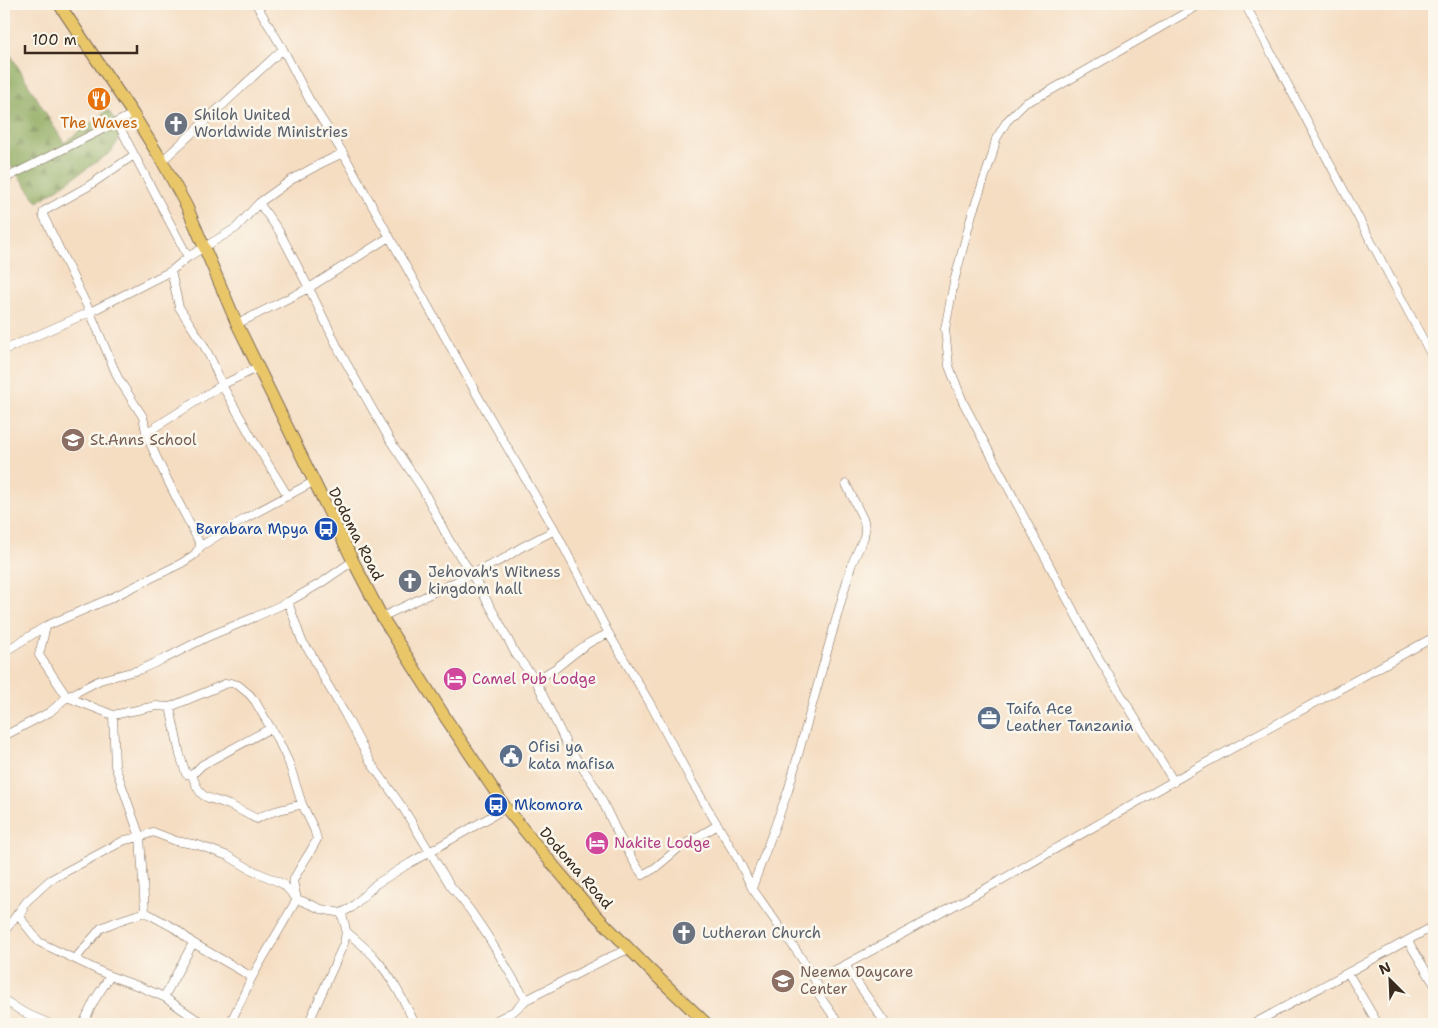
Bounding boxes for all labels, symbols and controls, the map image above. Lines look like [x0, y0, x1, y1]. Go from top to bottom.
scale bar [25, 22, 138, 54]
text: 100 m [32, 30, 77, 50]
restaurant icon: The Waves [86, 86, 112, 112]
place label: Shiloh United Worldwide Ministries [194, 105, 348, 142]
church icon: Shiloh United Worldwide Ministries [163, 111, 189, 137]
place label: The Waves [60, 113, 138, 133]
school or university icon: St.Anns School [60, 427, 86, 453]
place label: St.Anns School [90, 430, 197, 450]
street label: Dodoma Road [324, 484, 388, 585]
bus stop icon: Barabara Mpya [313, 516, 339, 542]
place label: Barabara Mpya [196, 519, 309, 539]
place label: Jehovah's Witness kingdom hall [428, 562, 561, 599]
church icon: Jehovah's Witness kingdom hall [397, 568, 423, 594]
hotel icon: Camel Pub Lodge [442, 666, 468, 692]
place label: Camel Pub Lodge [472, 669, 596, 689]
place label: Taifa Ace Leather Tanzania [1006, 699, 1134, 736]
office icon: Taifa Ace Leather Tanzania [976, 705, 1002, 731]
place label: Ofisi ya kata mafisa [528, 737, 615, 774]
public building icon: Ofisi ya kata mafisa [498, 743, 524, 769]
bus stop icon: Mkomora [483, 792, 509, 818]
place label: Mkomora [514, 795, 583, 815]
street label: Dodoma Road [535, 823, 617, 914]
hotel icon: Nakite Lodge [584, 830, 610, 856]
place label: Nakite Lodge [614, 833, 711, 853]
church icon: Lutheran Church [671, 920, 697, 946]
place label: Lutheran Church [702, 923, 821, 943]
north arrow [1366, 956, 1416, 1006]
text: N [1376, 958, 1393, 979]
place label: Neema Daycare Center [800, 962, 914, 999]
school or university icon: Neema Daycare Center [770, 968, 796, 994]

